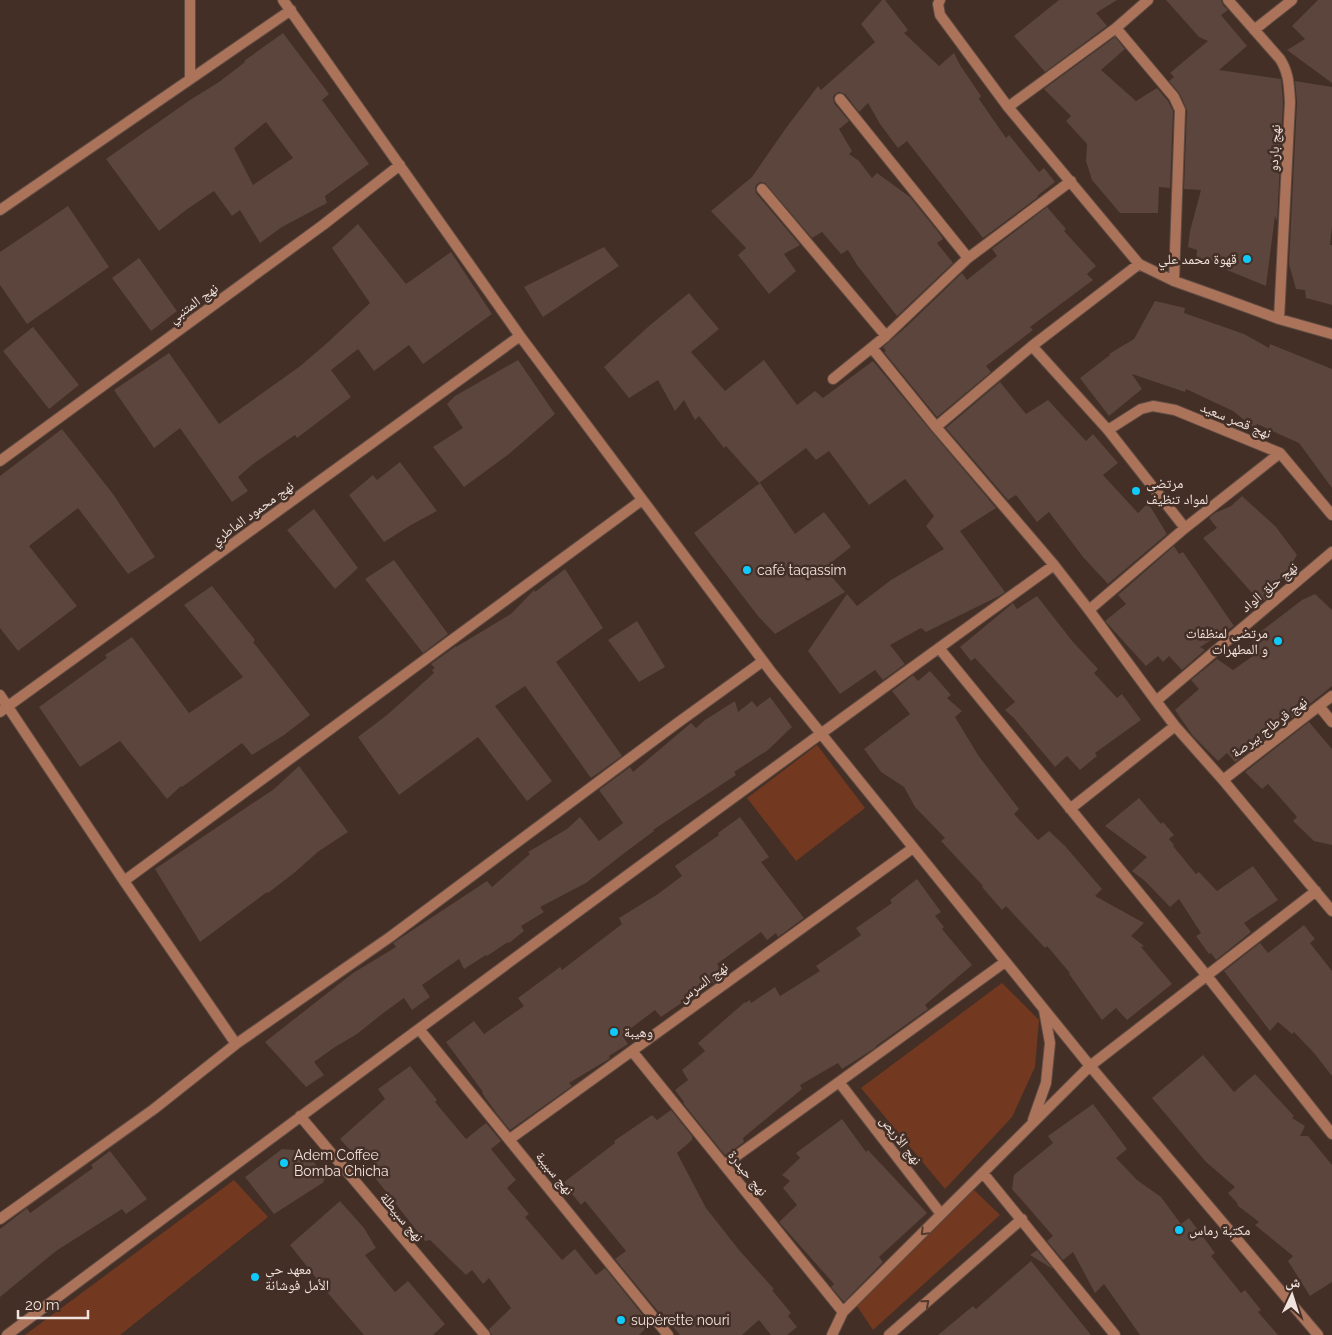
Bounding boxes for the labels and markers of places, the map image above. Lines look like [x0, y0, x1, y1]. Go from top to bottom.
place label: قهوة محمد علي [1158, 251, 1237, 271]
marker: قهوة محمد علي [1241, 253, 1253, 265]
place label: مرتضى لمواد تنظيف [1146, 475, 1208, 508]
marker: مرتضى لمواد تنظيف [1130, 485, 1142, 497]
place label: café taqassim [757, 562, 846, 578]
marker: café taqassim [741, 564, 753, 576]
place label: مرتضى لمنظفات و المطهرات [1186, 625, 1268, 658]
marker: مرتضى لمنظفات و المطهرات [1272, 635, 1284, 647]
place label: وهيبة [624, 1024, 653, 1041]
marker: وهيبة [608, 1026, 620, 1038]
place label: Adem Coffee Bomba Chicha [294, 1147, 389, 1179]
marker: Adem Coffee Bomba Chicha [278, 1157, 290, 1169]
place label: مكتبة رماس [1189, 1222, 1250, 1239]
marker: مكتبة رماس [1173, 1224, 1185, 1236]
place label: معهد حي الأمل فوشانة [265, 1261, 329, 1294]
marker: معهد حي الأمل فوشانة [249, 1271, 261, 1283]
place label: supérette nouri [631, 1312, 730, 1328]
marker: supérette nouri [615, 1314, 627, 1326]

